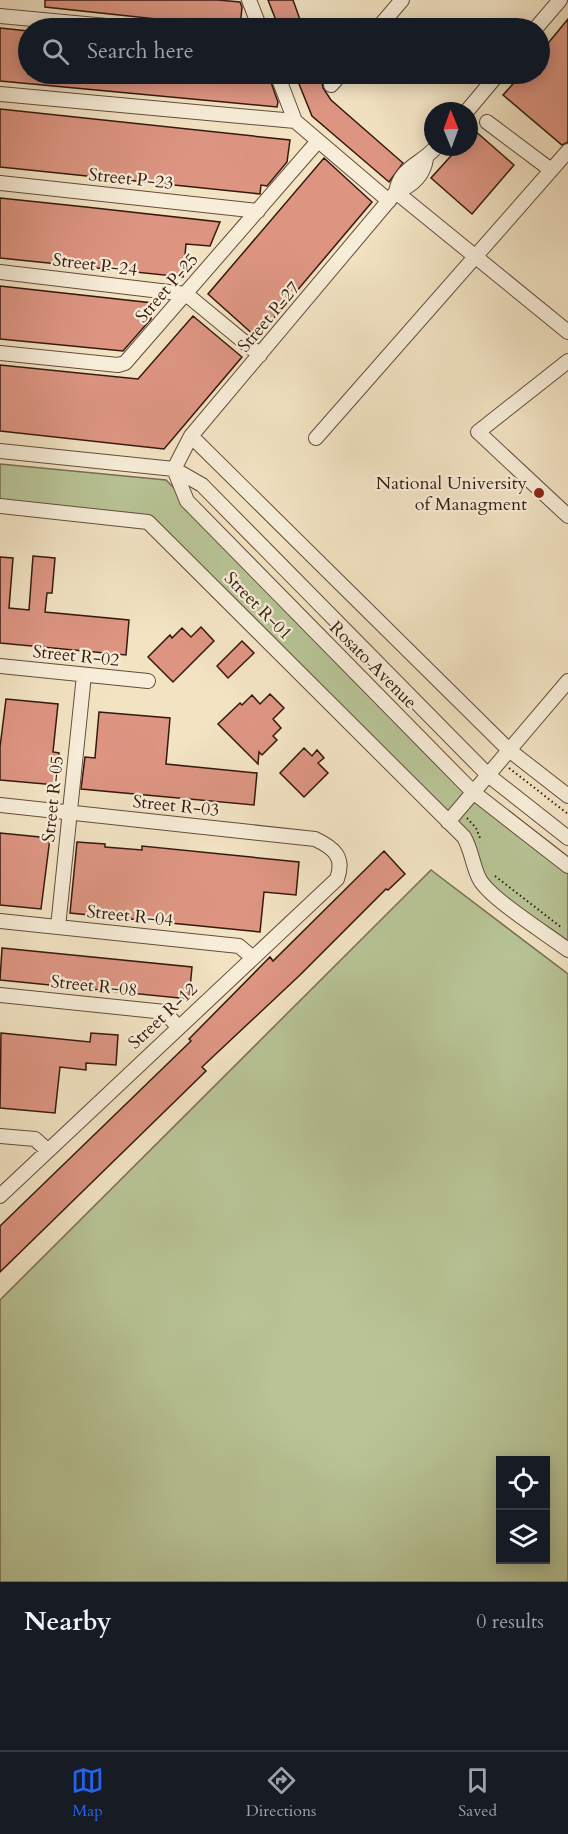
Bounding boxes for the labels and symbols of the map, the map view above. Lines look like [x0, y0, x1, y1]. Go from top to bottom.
north arrow [424, 102, 478, 156]
street label: Street P-23 [87, 162, 175, 196]
street label: Street P-24 [51, 247, 139, 283]
street label: Street P-25 [130, 248, 204, 328]
street label: Street P-27 [232, 276, 306, 358]
place label: National University of Managment [376, 471, 527, 517]
marker: National University of Managment [532, 486, 546, 500]
street label: Street R-01 [218, 566, 298, 646]
street label: Rosato Avenue [324, 616, 422, 714]
street label: Street R-02 [31, 639, 121, 673]
street label: Street R-05 [36, 754, 70, 844]
street label: Street R-03 [131, 789, 221, 823]
street label: Street R-04 [85, 899, 175, 933]
street label: Street R-08 [49, 969, 139, 1003]
street label: Street R-12 [123, 977, 203, 1055]

